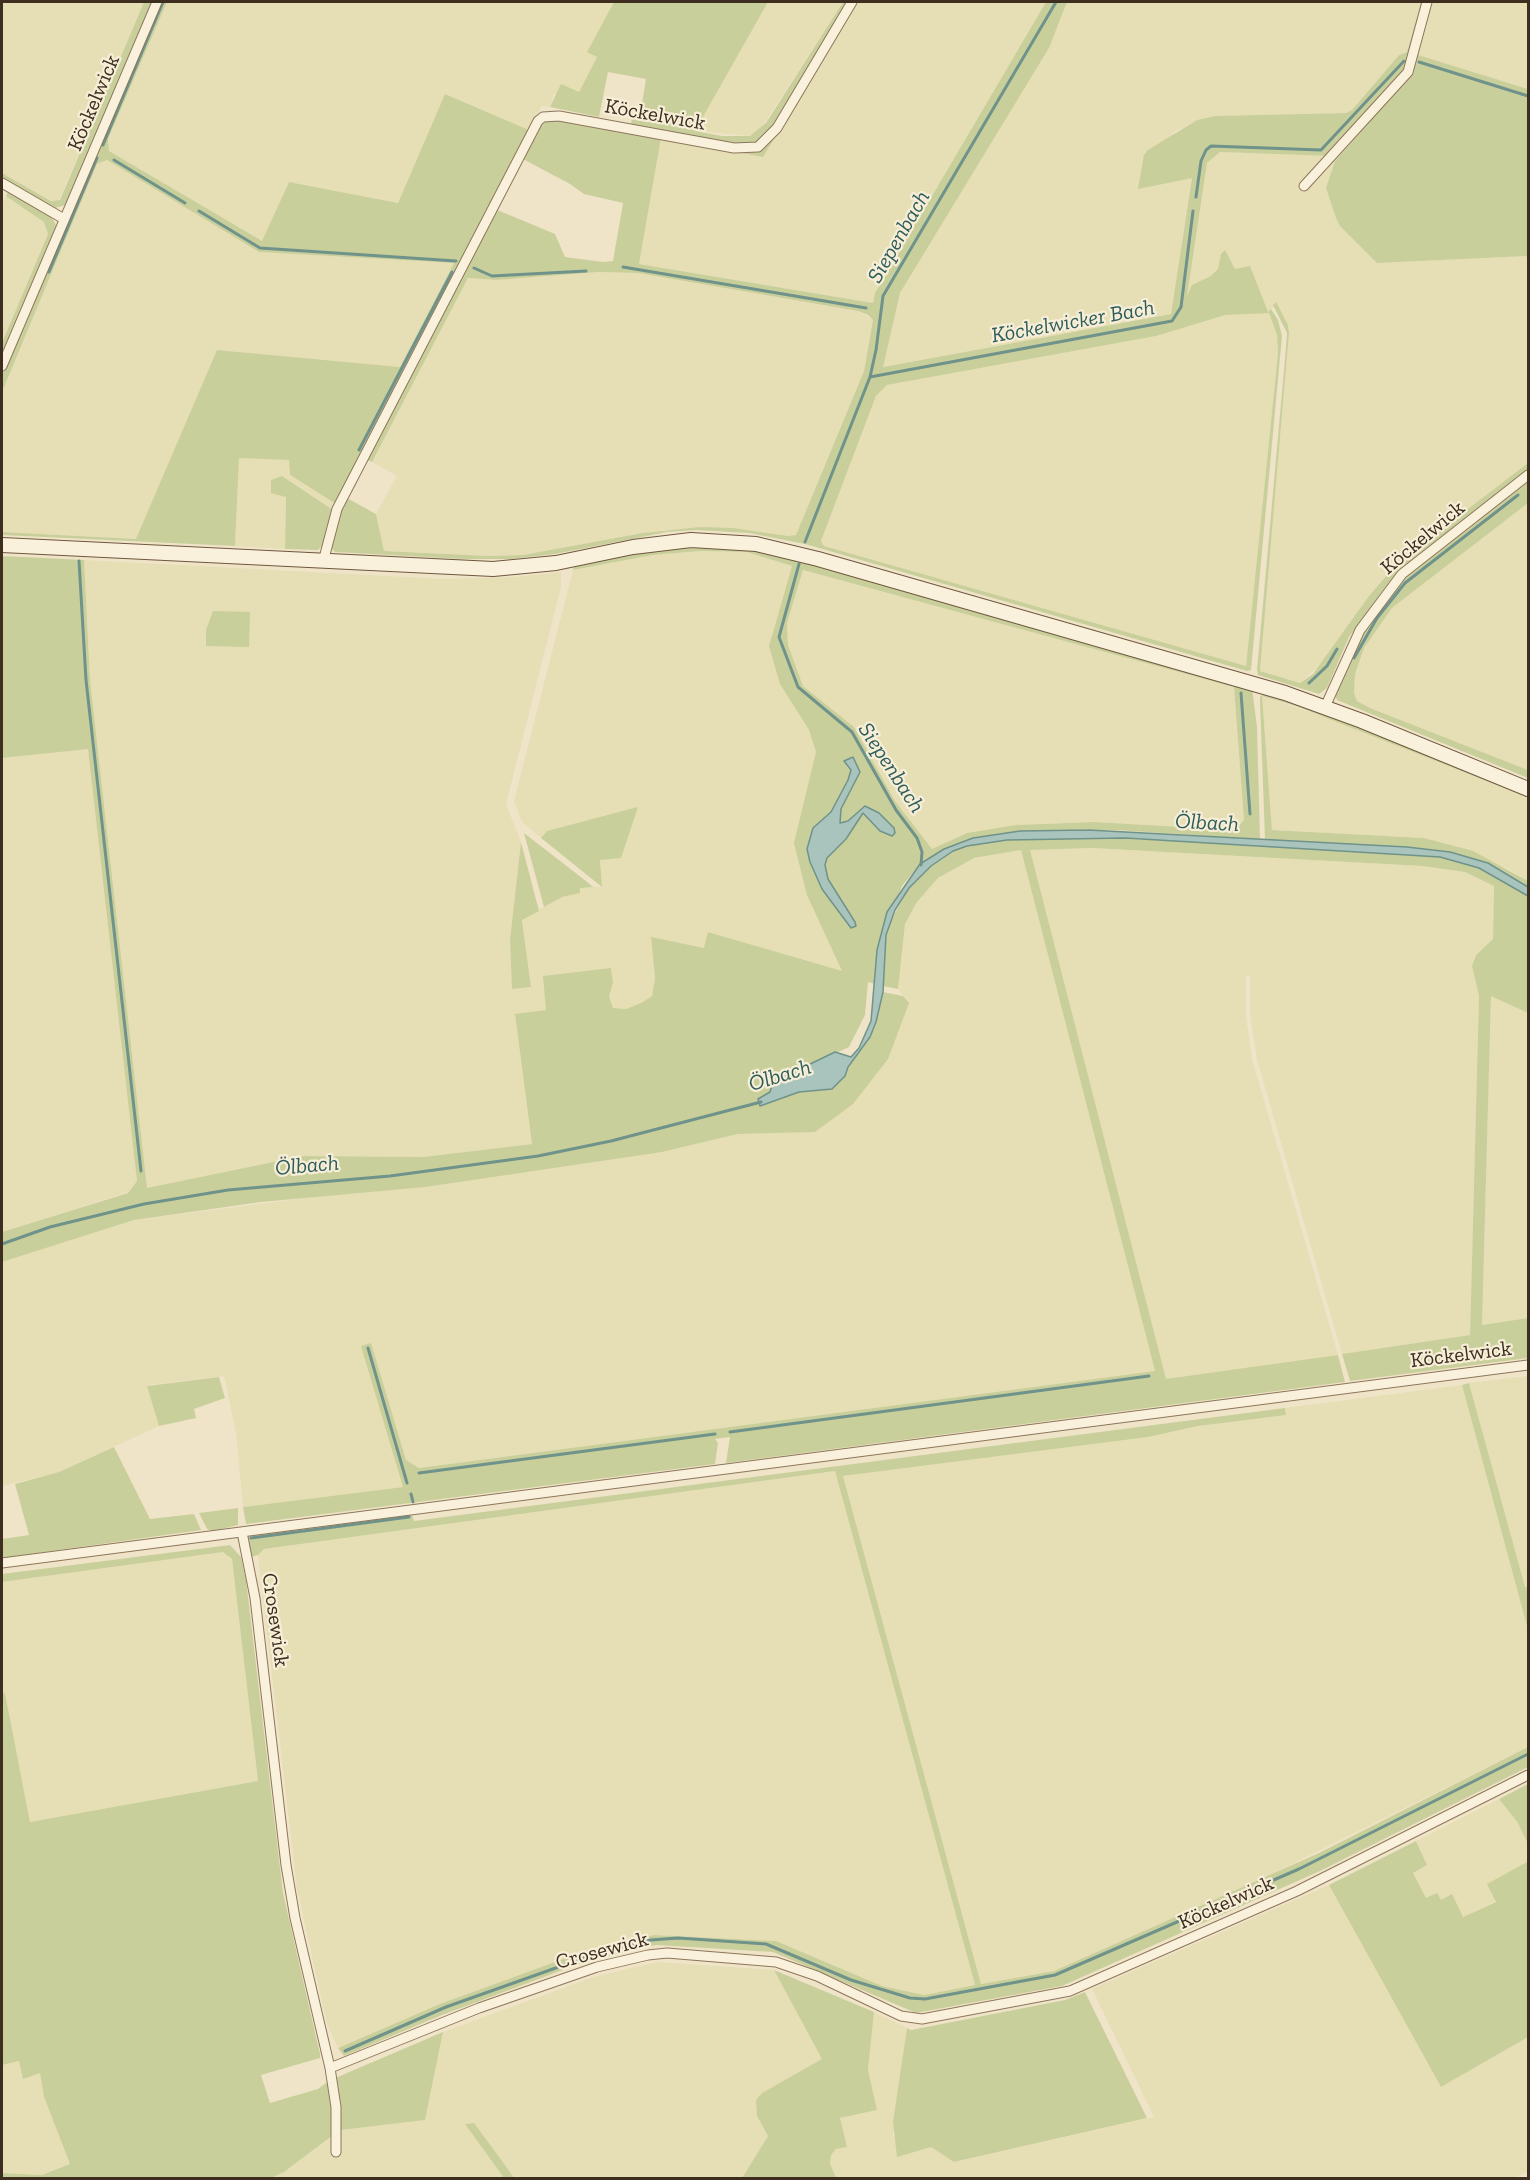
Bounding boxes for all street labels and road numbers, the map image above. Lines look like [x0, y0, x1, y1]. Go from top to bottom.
street label: Köckelwick [62, 51, 126, 155]
street label: Köckelwick [603, 94, 707, 136]
street label: Köckelwick [1376, 496, 1470, 580]
street label: Köckelwick [1409, 1336, 1513, 1374]
street label: Crosewick [256, 1571, 294, 1669]
street label: Köckelwick [1174, 1871, 1278, 1935]
street label: Crosewick [553, 1927, 651, 1975]

